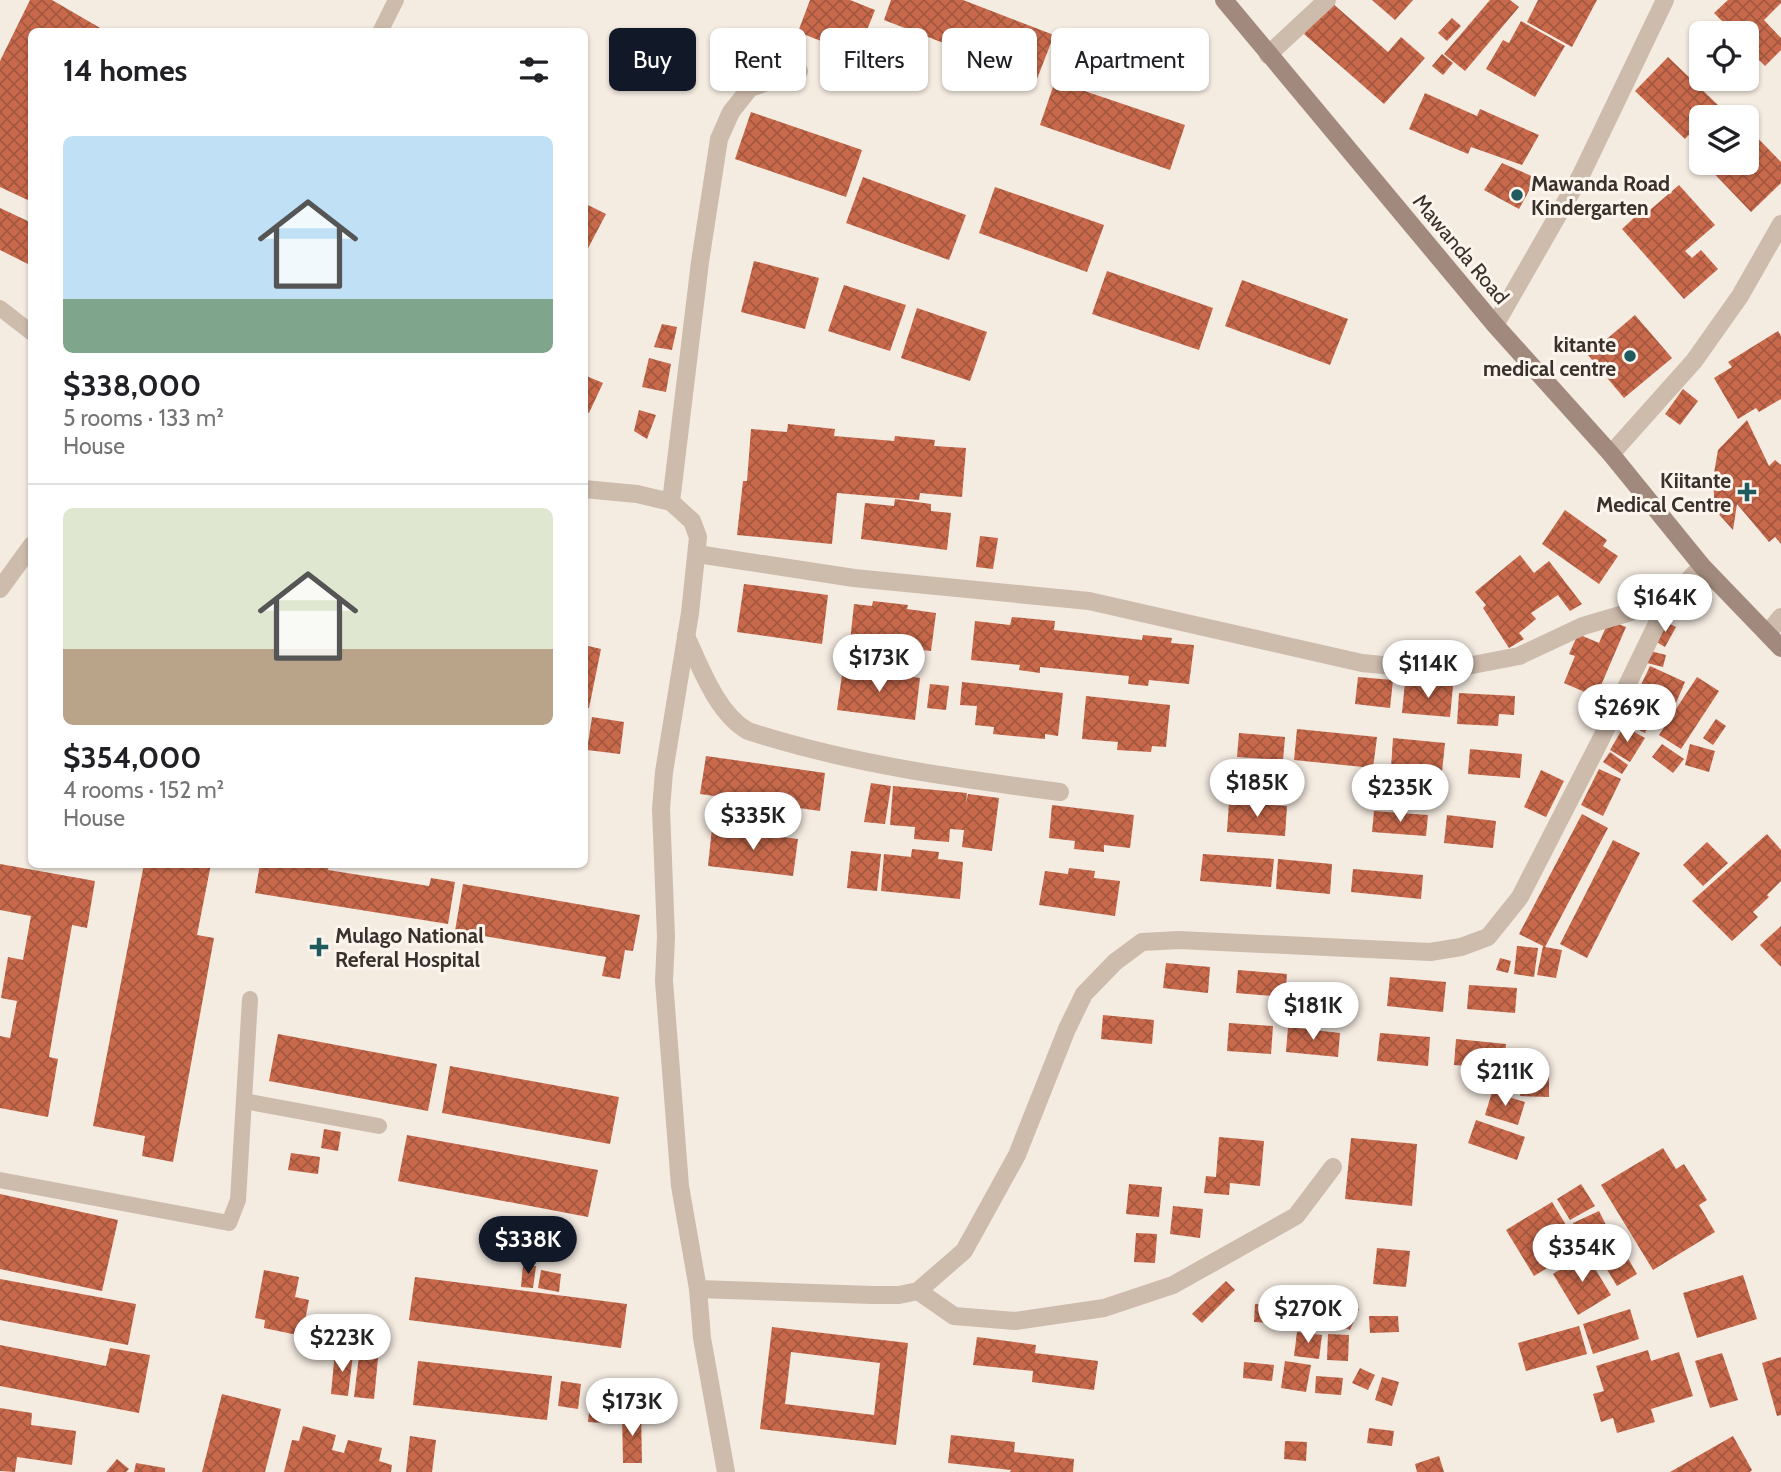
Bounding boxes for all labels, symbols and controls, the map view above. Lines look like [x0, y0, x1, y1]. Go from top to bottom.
map controls [1689, 21, 1759, 175]
button: locate [1689, 21, 1759, 91]
chip: Buy [609, 28, 696, 91]
chip: Rent [710, 28, 806, 91]
chip: Filters [820, 28, 928, 91]
chip: New [942, 28, 1037, 91]
chip: Apartment [1051, 28, 1209, 91]
icon: filters [515, 51, 553, 89]
text: 14 homes [63, 52, 187, 89]
button: layers [1689, 105, 1759, 175]
place label: Mawanda Road Kindergarten [1531, 171, 1670, 220]
icon: home [245, 181, 371, 307]
marker: Mawanda Road Kindergarten [1509, 187, 1525, 203]
street label: Mawanda Road [1408, 189, 1514, 309]
place label: kitante medical centre [1483, 332, 1616, 381]
marker: kitante medical centre [1622, 348, 1638, 364]
text: $338,000 [63, 367, 201, 404]
text: 5 rooms · 133 m² [63, 404, 224, 432]
text: House [63, 432, 125, 460]
place label: Kiitante Medical Centre [1596, 468, 1731, 517]
marker: Kiitante Medical Centre [1737, 482, 1757, 502]
icon: home [245, 553, 371, 679]
pin: $164K [1616, 574, 1714, 634]
text: $164K [1633, 583, 1697, 611]
pin: $173K [830, 634, 928, 694]
pin: $114K [1379, 640, 1477, 700]
text: $173K [849, 643, 909, 671]
text: $114K [1398, 649, 1458, 677]
pin: $269K [1578, 684, 1676, 744]
text: $269K [1594, 693, 1660, 721]
text: $354,000 [63, 739, 202, 776]
pin: $185K [1208, 760, 1306, 819]
pin: $235K [1351, 764, 1449, 824]
text: $185K [1226, 768, 1288, 796]
text: $235K [1368, 773, 1432, 801]
text: 4 rooms · 152 m² [63, 776, 224, 804]
pin: $335K [704, 792, 802, 852]
text: $335K [721, 801, 785, 829]
text: House [63, 804, 125, 832]
place label: Mulago National Referal Hospital [335, 923, 484, 972]
marker: Mulago National Referal Hospital [309, 937, 329, 957]
pin: $181K [1264, 982, 1362, 1042]
text: $181K [1284, 991, 1342, 1019]
pin: $211K [1456, 1048, 1554, 1108]
text: $211K [1477, 1057, 1533, 1085]
pin: $338K [479, 1216, 577, 1276]
pin: $354K [1533, 1224, 1631, 1284]
text: $338K [495, 1225, 561, 1253]
text: $354K [1549, 1233, 1615, 1261]
pin: $270K [1259, 1286, 1357, 1345]
text: $270K [1274, 1294, 1342, 1322]
pin: $223K [293, 1314, 391, 1374]
text: $223K [310, 1323, 374, 1351]
pin: $173K [583, 1378, 681, 1438]
text: $173K [602, 1387, 662, 1415]

